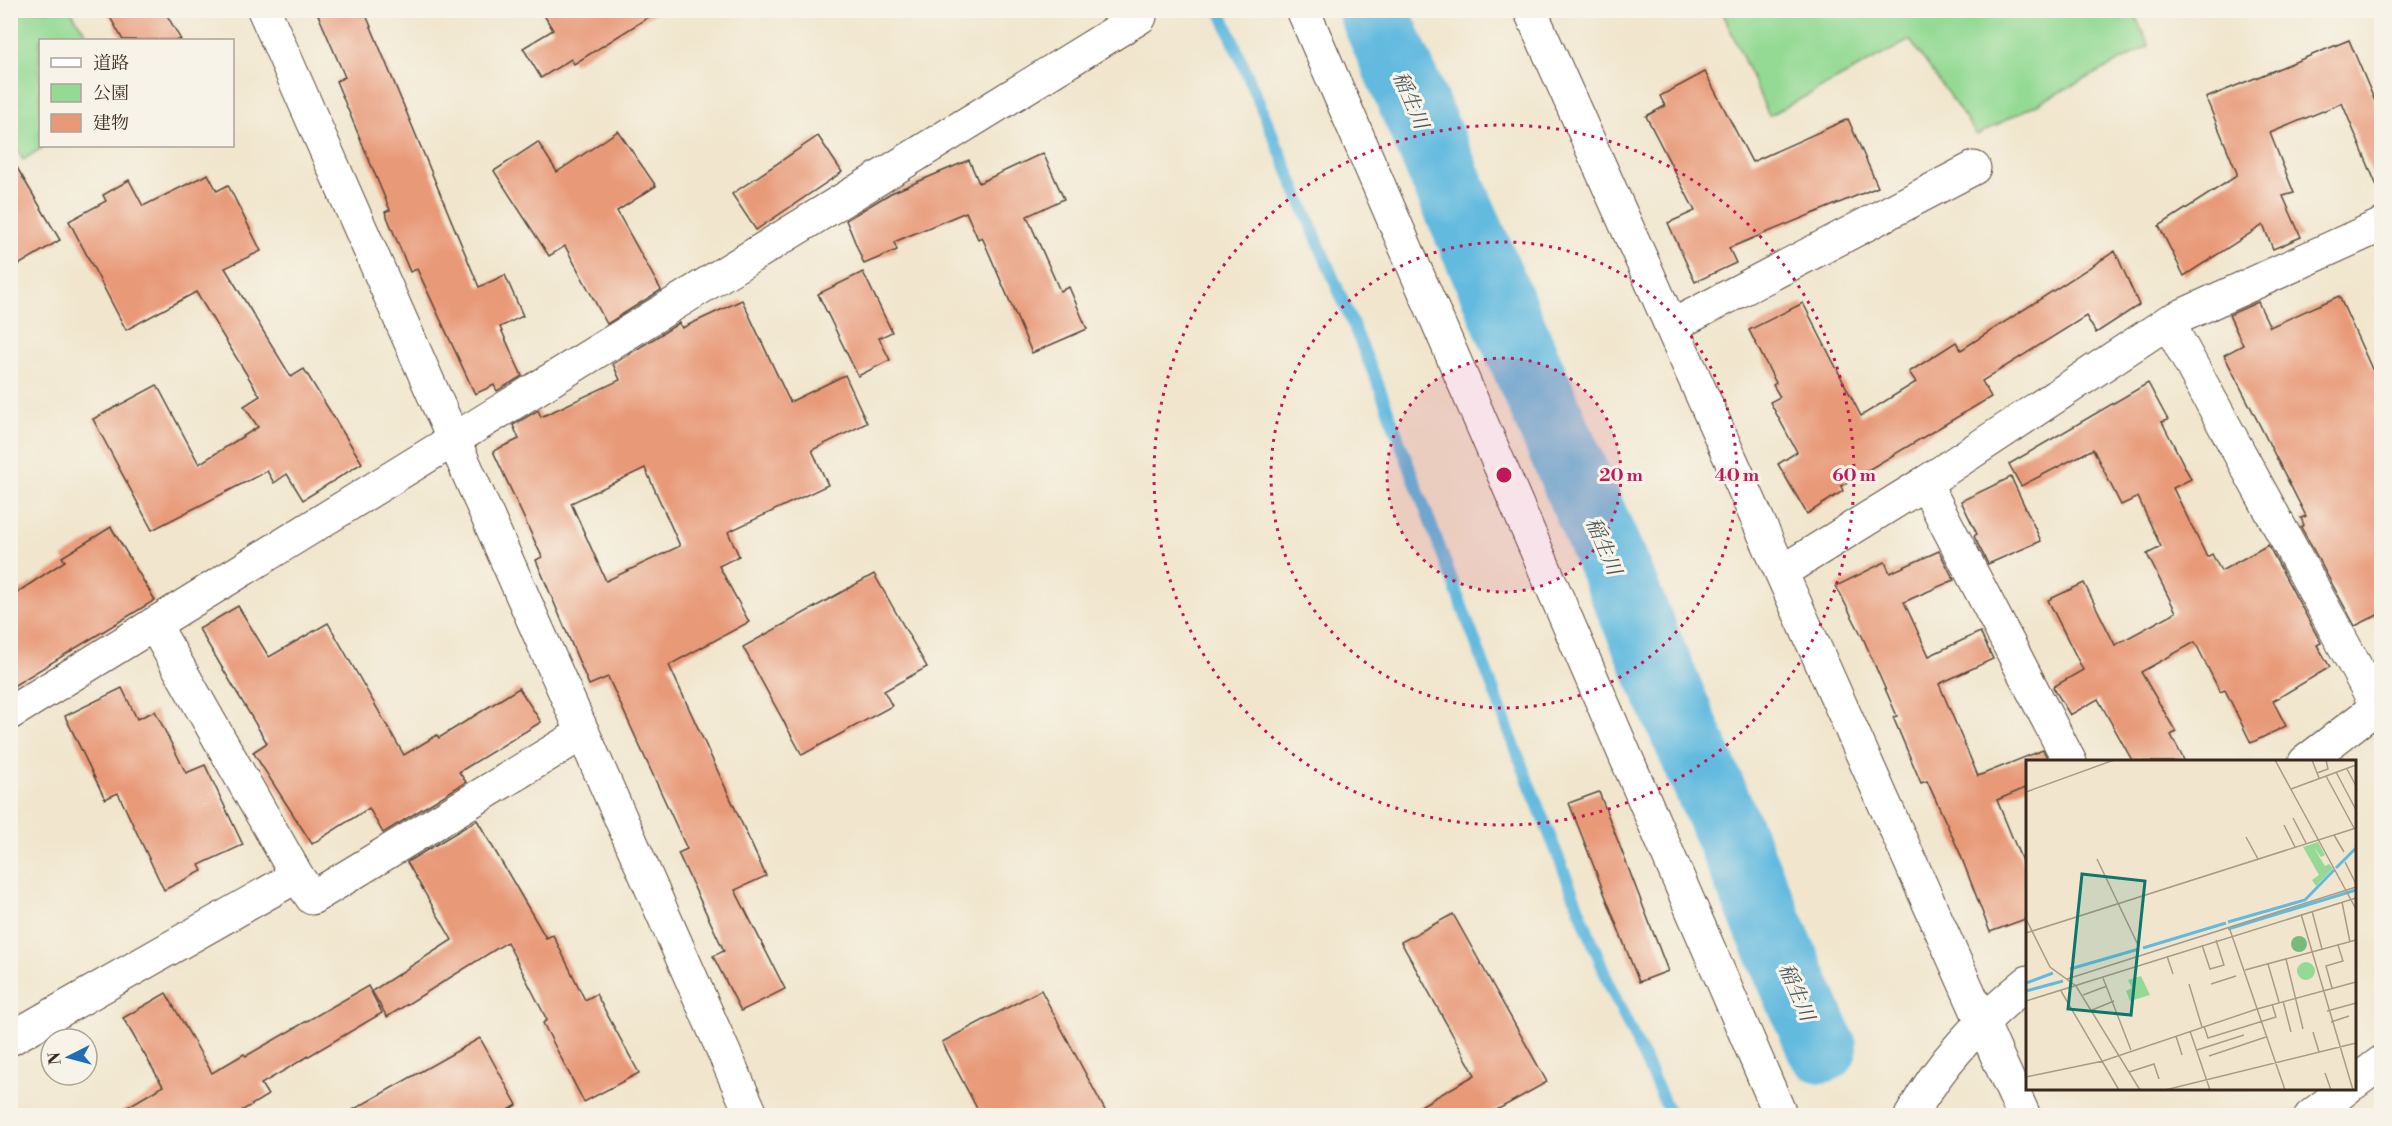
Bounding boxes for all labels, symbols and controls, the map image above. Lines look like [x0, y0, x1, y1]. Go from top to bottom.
legend [39, 39, 234, 147]
text: 道路 [93, 52, 129, 75]
water label: 稲生川 [1386, 68, 1434, 135]
text: 公園 [93, 82, 129, 105]
text: 建物 [93, 112, 129, 135]
text: 20 m [1599, 464, 1643, 487]
text: 40 m [1715, 464, 1760, 487]
text: 60 m [1832, 464, 1876, 487]
centre of rings [1494, 465, 1514, 485]
water label: 稲生川 [1579, 514, 1627, 581]
inset map [2026, 760, 2356, 1090]
water label: 稲生川 [1772, 960, 1820, 1027]
north arrow [39, 1027, 99, 1087]
text: N [44, 1051, 66, 1066]

